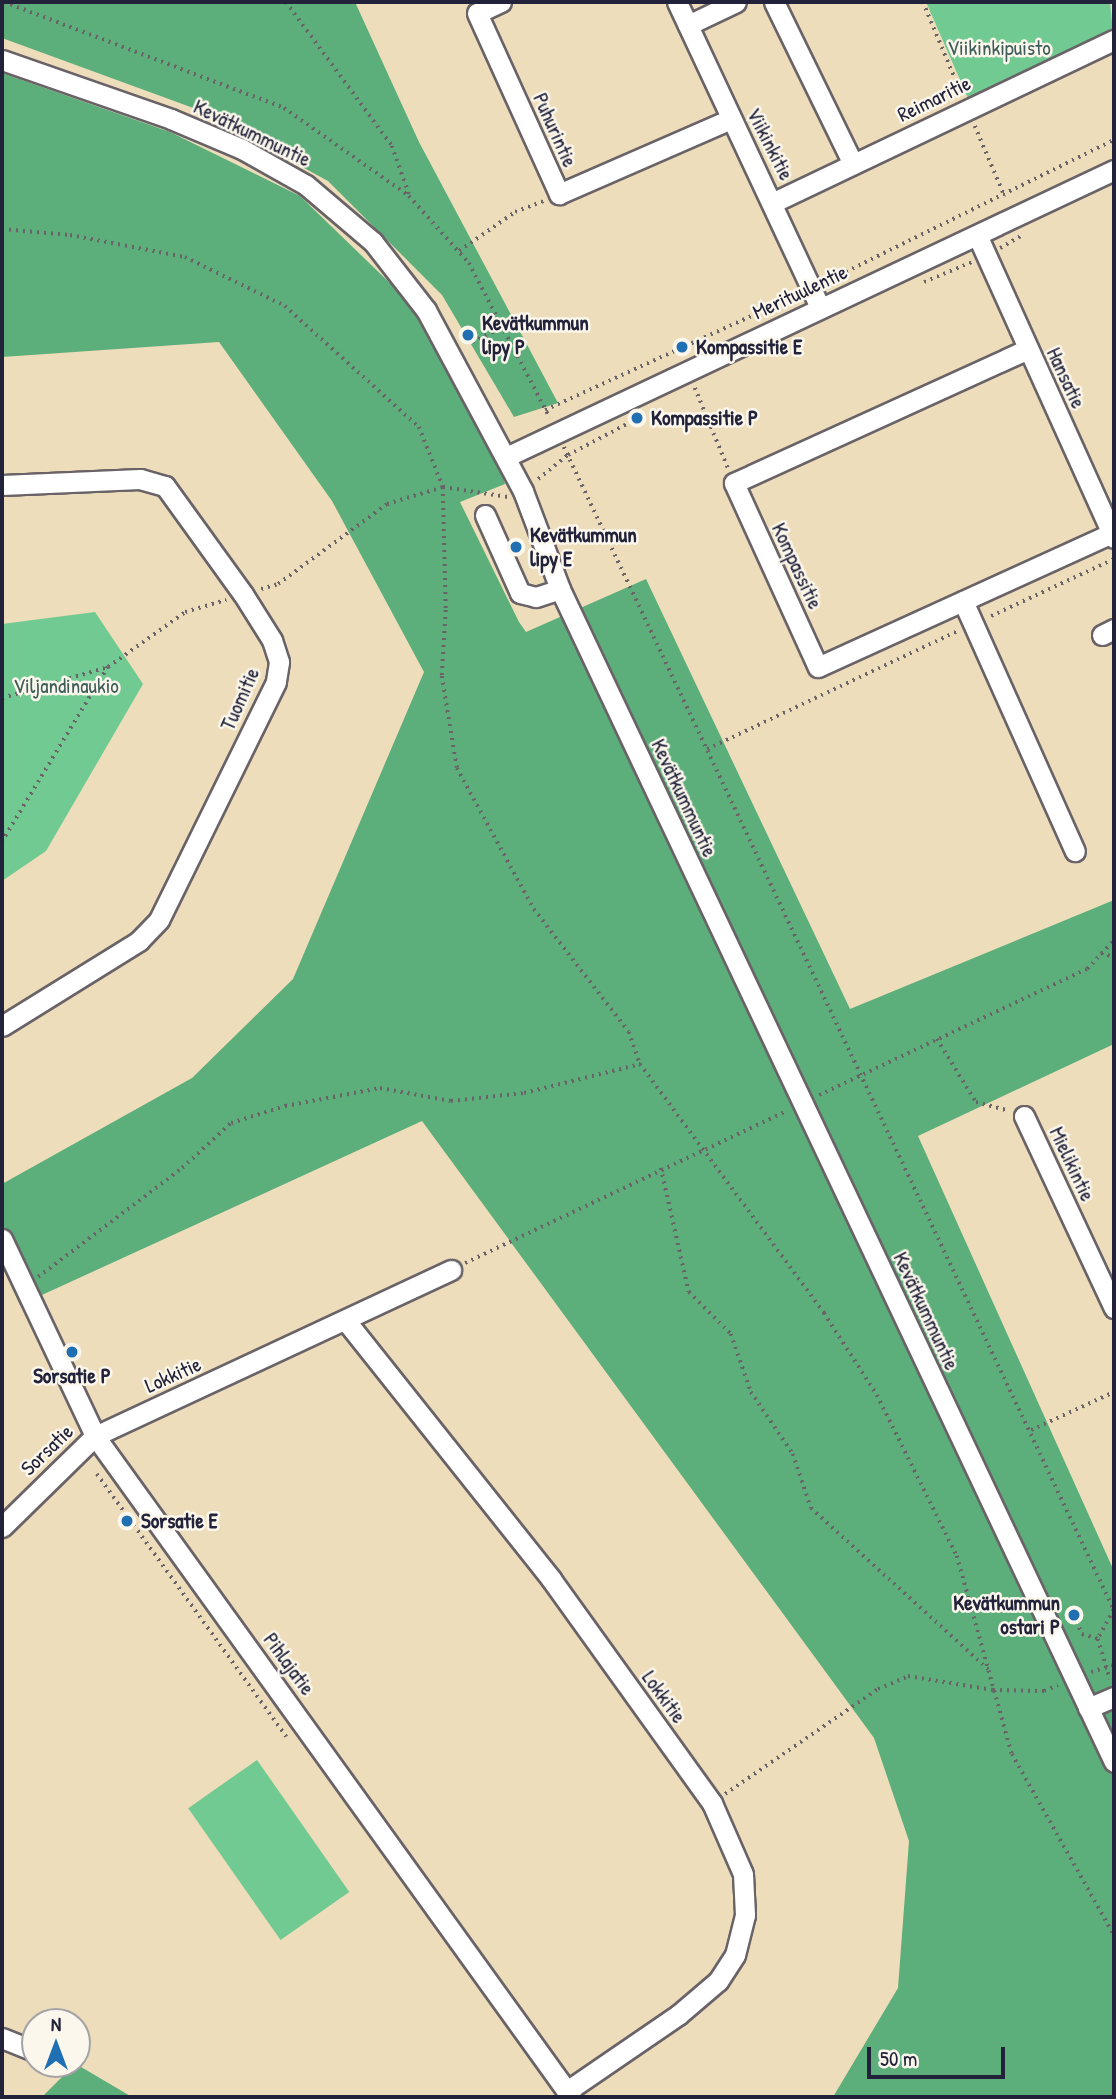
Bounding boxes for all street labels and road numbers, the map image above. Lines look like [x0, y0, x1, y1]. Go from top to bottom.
street label: Reimaritie [893, 71, 975, 127]
street label: Puhurintie [528, 89, 582, 171]
street label: Kevätkummuntie [189, 94, 315, 172]
street label: Viikinkitie [741, 104, 799, 184]
street label: Merituulentie [749, 259, 851, 325]
street label: Hansatie [1041, 344, 1091, 412]
street label: Kompassitie [766, 519, 828, 613]
street label: Tuomitie [215, 664, 265, 734]
street label: Kevätkummuntie [646, 735, 722, 861]
street label: Mielikintie [1044, 1123, 1100, 1205]
street label: Kevätkummuntie [888, 1248, 964, 1374]
street label: Lokkitie [141, 1352, 205, 1398]
street label: Sorsatie [16, 1419, 78, 1481]
street label: Pihlajatie [258, 1628, 320, 1700]
street label: Lokkitie [637, 1666, 691, 1728]

